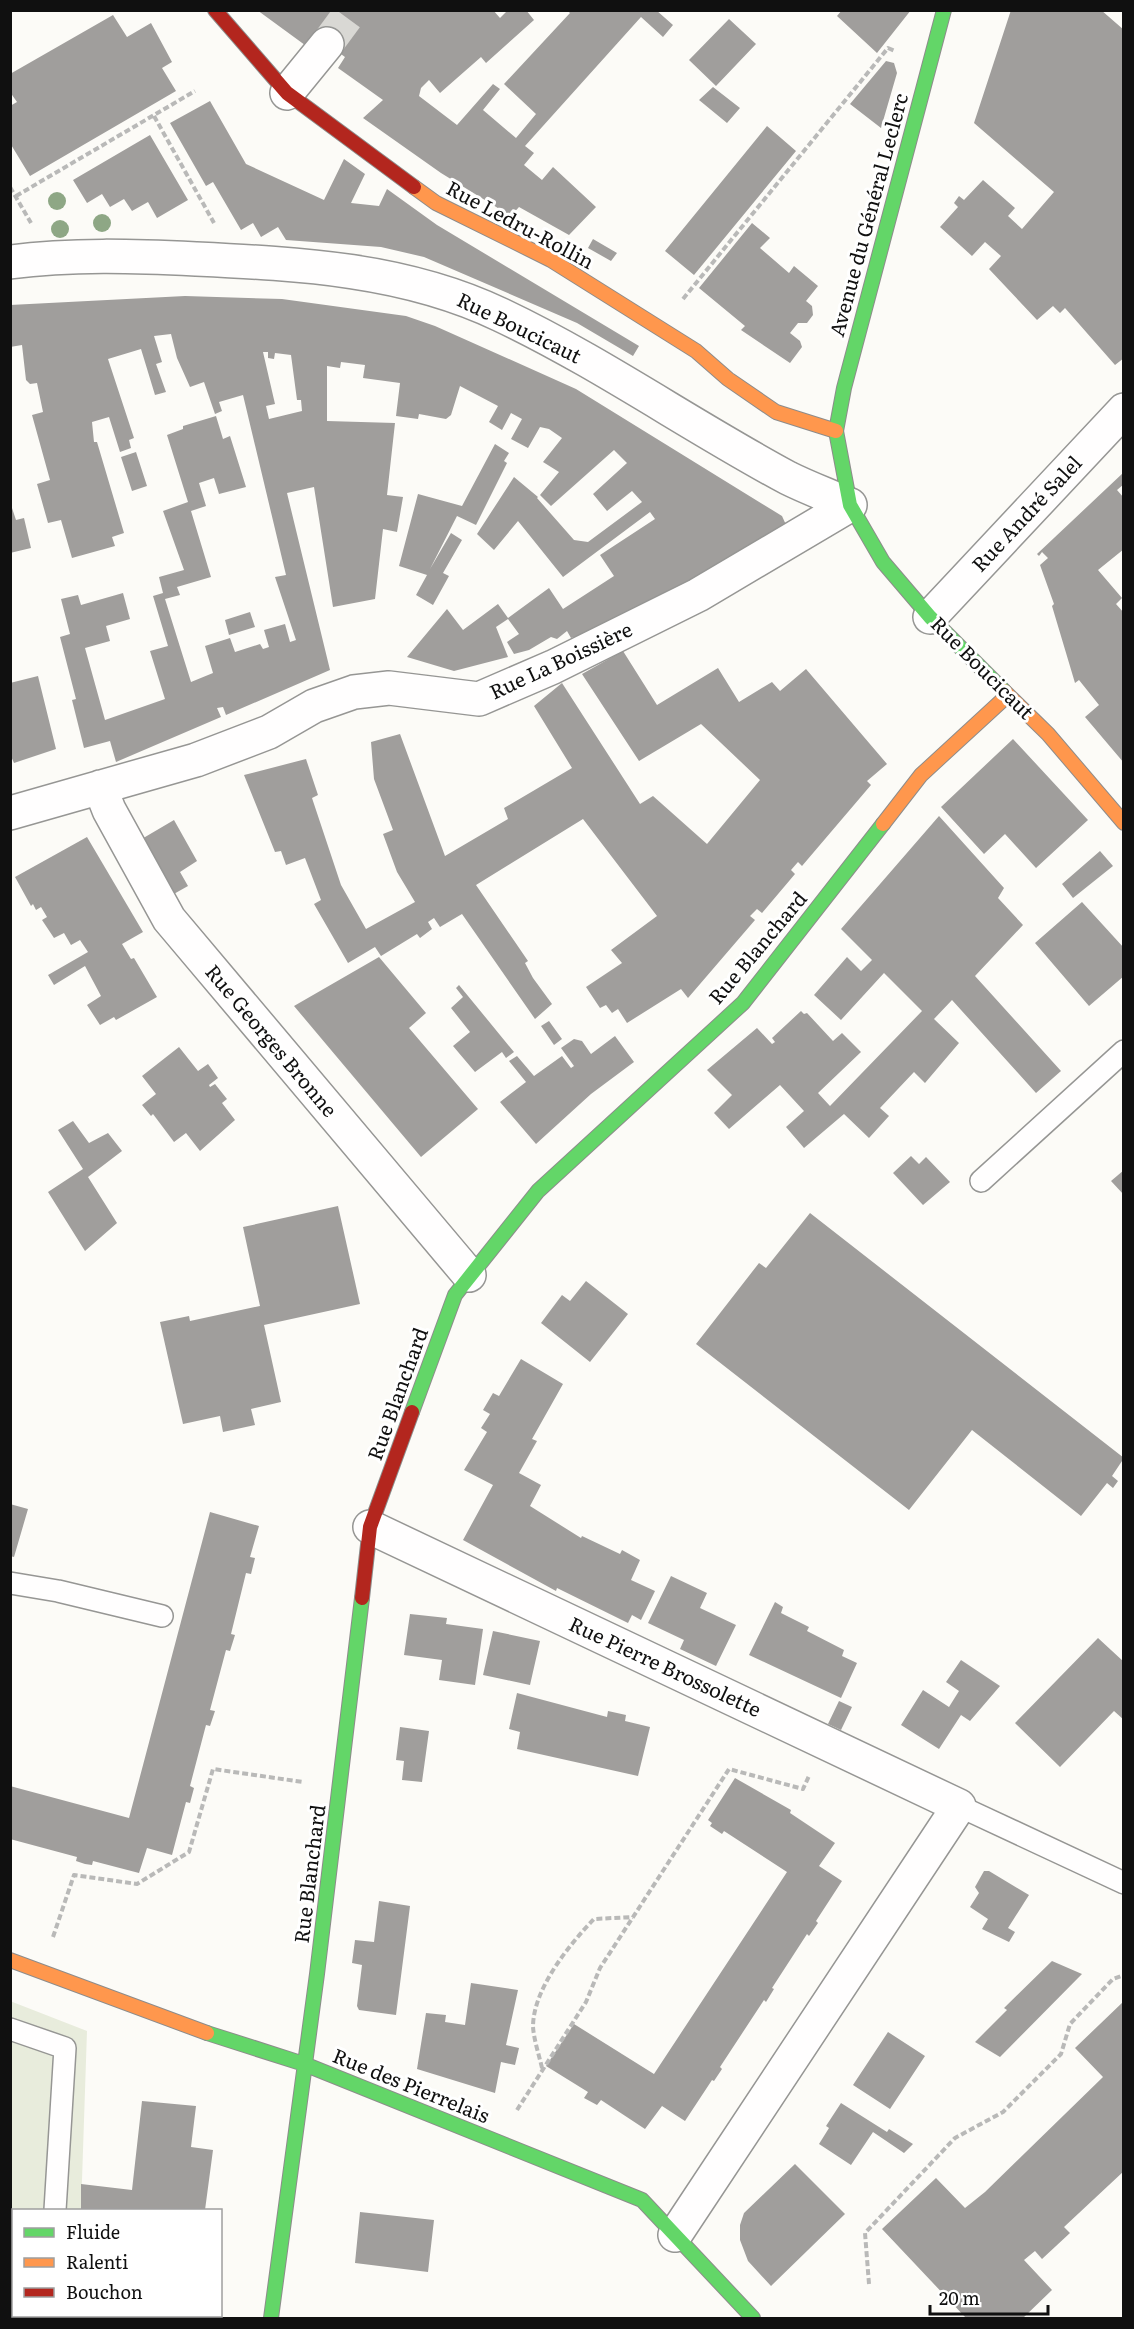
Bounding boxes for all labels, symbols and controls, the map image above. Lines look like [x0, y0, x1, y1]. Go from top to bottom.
street label: Avenue du Général Leclerc [820, 89, 914, 340]
street label: Rue Ledru-Rollin [442, 172, 600, 275]
street label: Rue Boucicaut [453, 283, 587, 369]
street label: Rue André Salel [964, 447, 1088, 578]
street label: Rue Boucicaut [925, 608, 1042, 725]
street label: Rue La Boissière [484, 613, 636, 705]
street label: Rue Blanchard [700, 884, 813, 1010]
street label: Rue Georges Bronne [200, 957, 346, 1123]
street label: Rue Blanchard [358, 1323, 434, 1464]
street label: Rue Pierre Brossolette [565, 1607, 767, 1723]
street label: Rue Blanchard [285, 1803, 331, 1945]
street label: Rue des Pierrelais [329, 2039, 495, 2129]
legend [12, 2209, 222, 2317]
text: Fluide [66, 2218, 120, 2245]
text: Ralenti [66, 2248, 128, 2275]
text: Bouchon [66, 2278, 143, 2305]
scale bar [930, 2278, 1048, 2316]
text: 20 m [939, 2284, 980, 2311]

